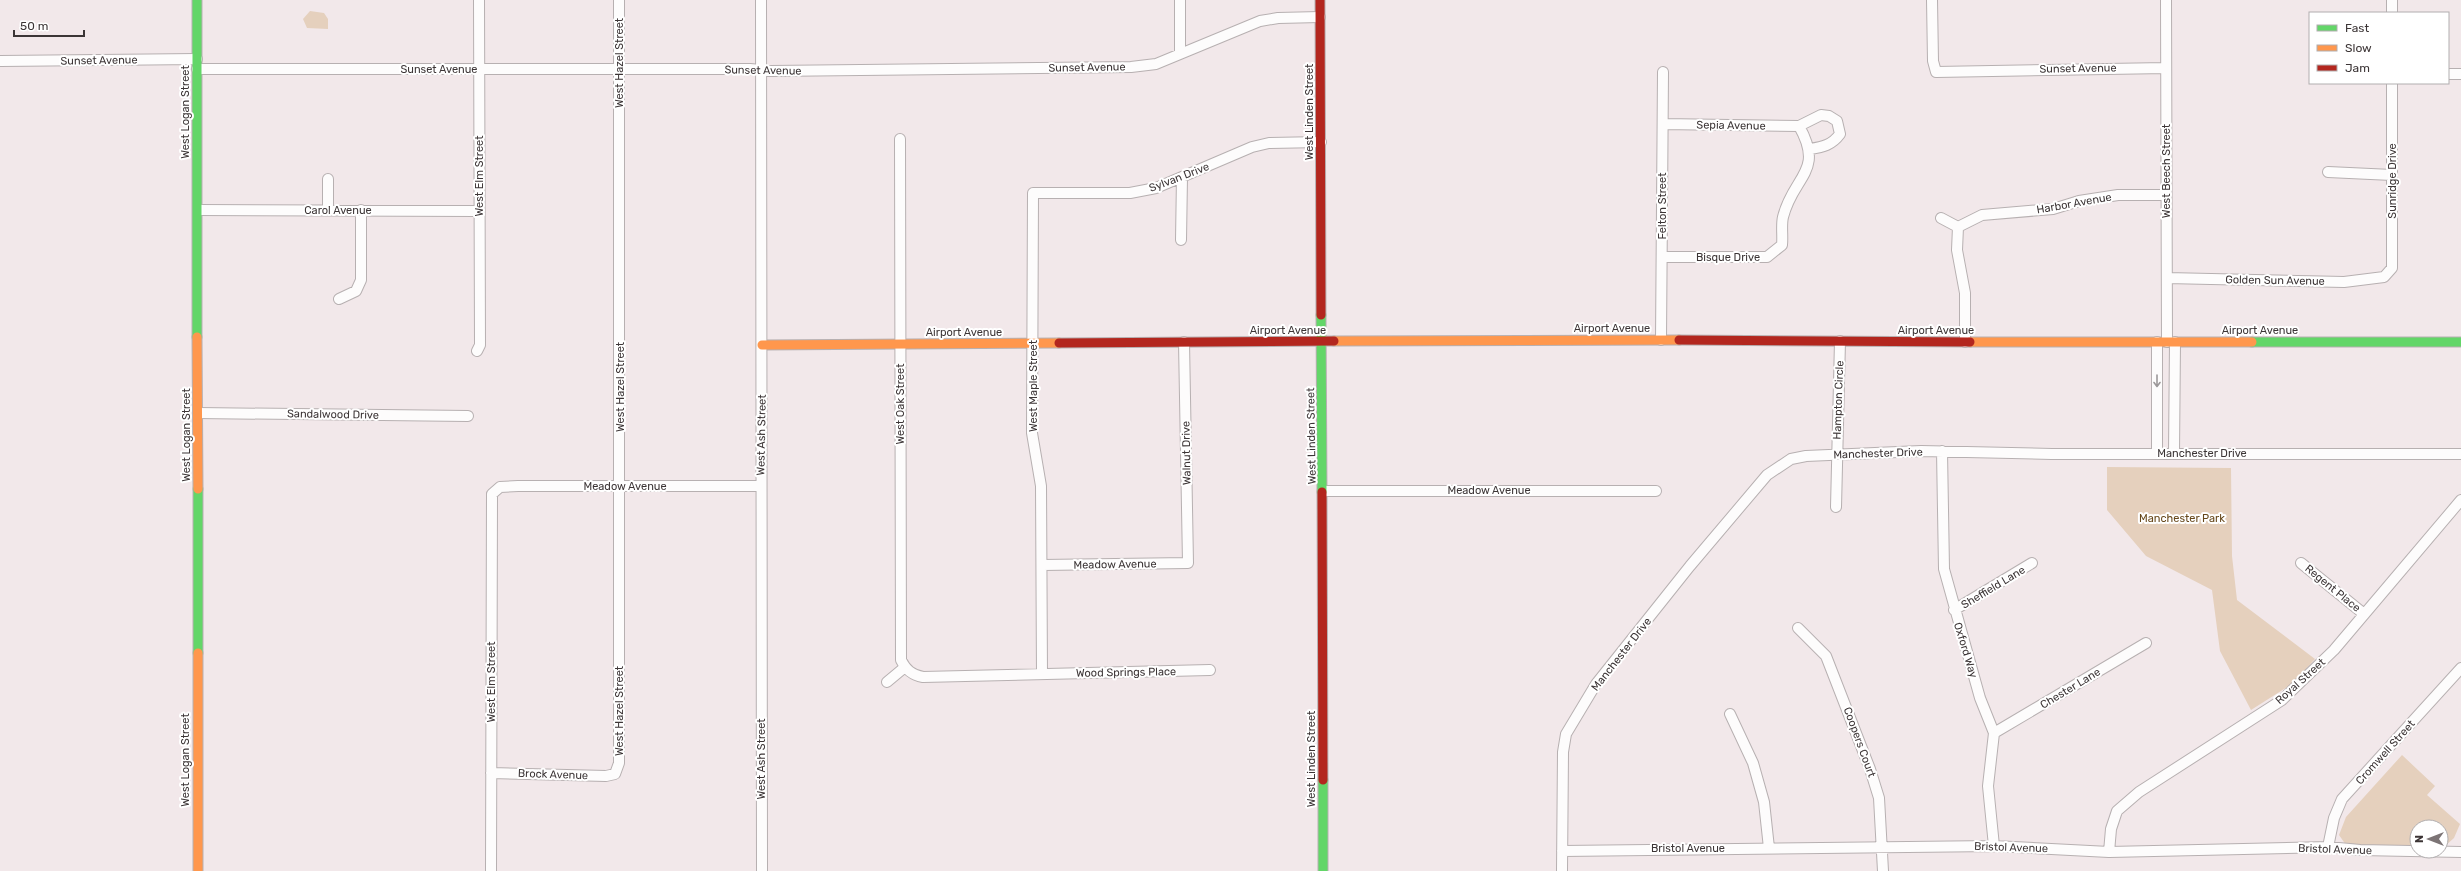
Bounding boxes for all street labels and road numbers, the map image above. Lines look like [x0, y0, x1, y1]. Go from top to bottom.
street label: West Hazel Street [613, 17, 626, 108]
street label: Sunset Avenue [60, 53, 138, 68]
street label: Sunset Avenue [1048, 60, 1126, 75]
street label: Sunset Avenue [2039, 61, 2117, 76]
street label: Sunset Avenue [400, 63, 478, 76]
street label: Sunset Avenue [724, 63, 802, 78]
street label: West Linden Street [1303, 63, 1316, 160]
street label: West Logan Street [179, 65, 192, 159]
street label: Sepia Avenue [1696, 118, 1766, 133]
street label: West Beech Street [2160, 123, 2173, 218]
street label: West Elm Street [473, 135, 486, 216]
street label: Sunridge Drive [2386, 143, 2399, 219]
street label: Sylvan Drive [1147, 160, 1211, 195]
street label: Felton Street [1656, 172, 1669, 239]
street label: Harbor Avenue [2036, 191, 2113, 216]
street label: Carol Avenue [304, 204, 372, 217]
street label: Bisque Drive [1696, 251, 1760, 264]
street label: Golden Sun Avenue [2225, 273, 2325, 288]
street label: Airport Avenue [1574, 322, 1650, 335]
street label: Airport Avenue [1250, 324, 1326, 337]
street label: Airport Avenue [1898, 324, 1974, 337]
street label: Airport Avenue [2222, 324, 2298, 337]
street label: Airport Avenue [926, 326, 1002, 339]
street label: West Maple Street [1027, 339, 1040, 432]
street label: West Hazel Street [614, 341, 627, 432]
street label: Hampton Circle [1831, 360, 1846, 440]
street label: West Oak Street [894, 363, 907, 444]
street label: West Linden Street [1304, 387, 1319, 484]
street label: West Logan Street [180, 388, 193, 482]
street label: West Ash Street [754, 394, 769, 476]
street label: Sandalwood Drive [287, 407, 379, 422]
street label: Walnut Drive [1179, 421, 1194, 485]
street label: Manchester Drive [1833, 445, 1923, 462]
street label: Manchester Drive [2157, 447, 2247, 460]
street label: Meadow Avenue [583, 480, 667, 493]
street label: Meadow Avenue [1447, 484, 1531, 497]
street label: Meadow Avenue [1073, 557, 1157, 572]
street label: Regent Place [2302, 562, 2363, 615]
street label: Sheffield Lane [1959, 563, 2028, 612]
street label: Manchester Drive [1589, 615, 1654, 694]
street label: Oxford Way [1951, 621, 1980, 680]
street label: West Elm Street [485, 641, 498, 722]
street label: Royal Street [2273, 655, 2328, 707]
street label: West Hazel Street [613, 665, 626, 756]
street label: Wood Springs Place [1076, 665, 1176, 680]
street label: Chester Lane [2038, 665, 2103, 712]
street label: Coopers Court [1841, 705, 1879, 780]
street label: West Linden Street [1305, 710, 1318, 807]
street label: West Logan Street [179, 713, 192, 807]
street label: Cromwell Street [2353, 717, 2418, 787]
street label: West Ash Street [755, 718, 768, 800]
street label: Brock Avenue [518, 767, 588, 782]
street label: Bristol Avenue [1974, 840, 2048, 855]
street label: Bristol Avenue [1651, 842, 1725, 855]
street label: Bristol Avenue [2298, 842, 2372, 857]

